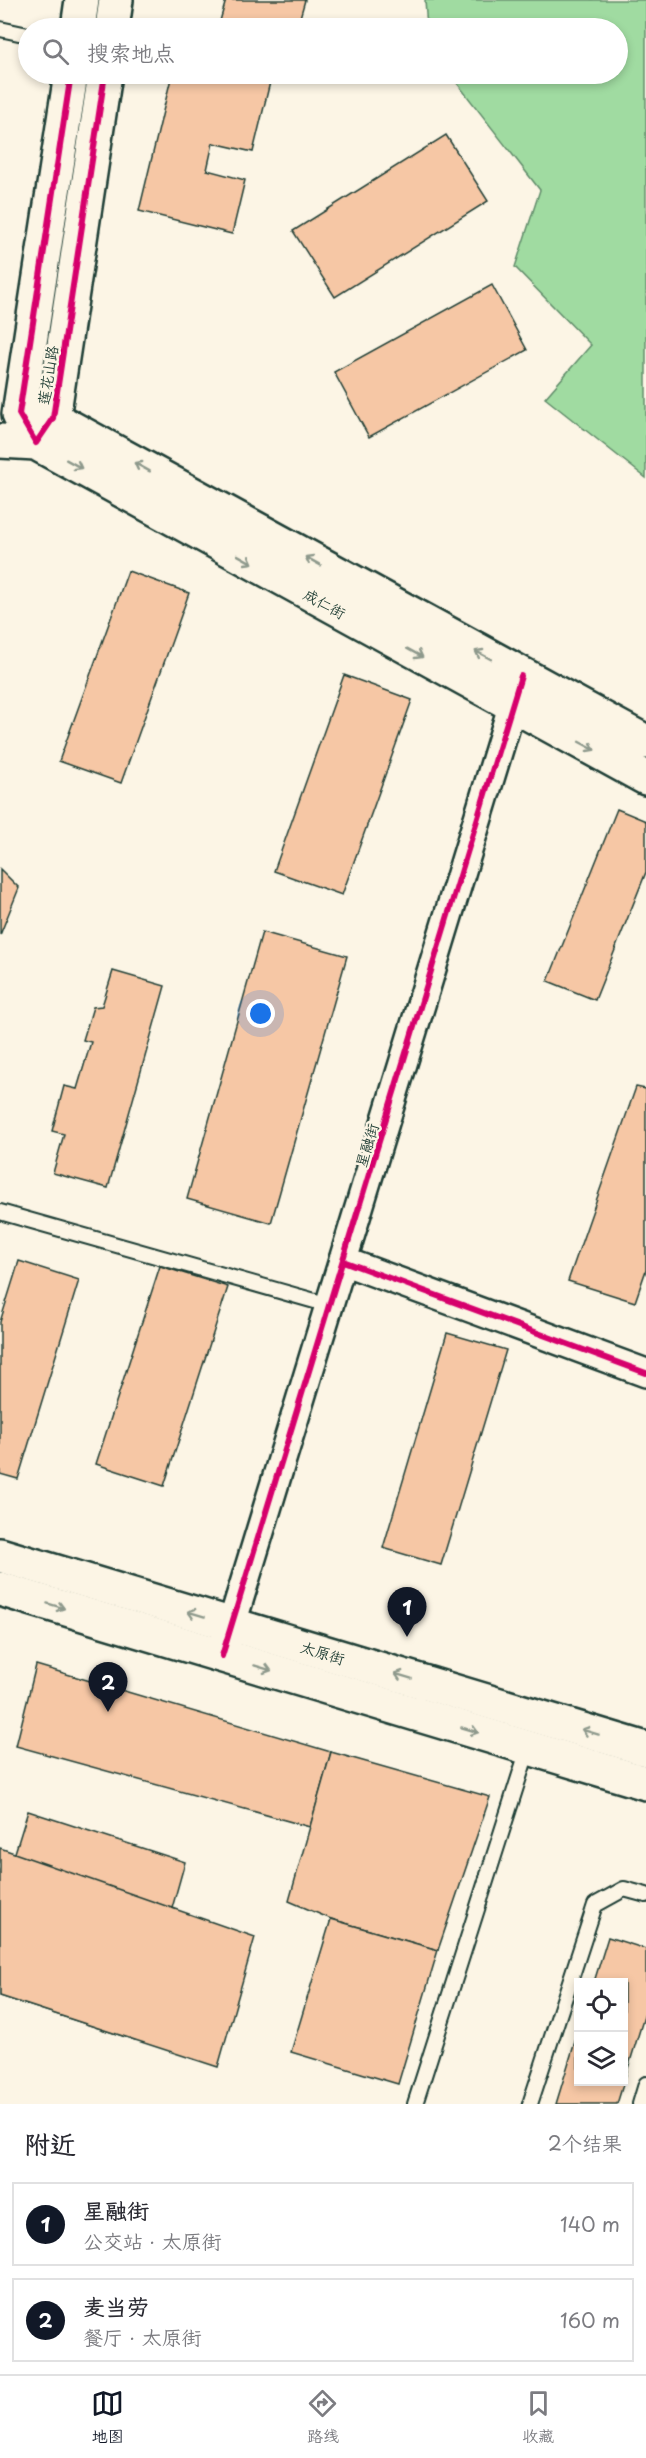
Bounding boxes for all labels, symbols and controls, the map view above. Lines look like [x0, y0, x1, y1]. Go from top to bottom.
search box [18, 18, 628, 84]
icon: search [39, 35, 72, 68]
text: 搜索地点 [87, 35, 175, 68]
street label: 莲花山路 [31, 344, 63, 406]
one-way arrow [65, 458, 82, 470]
one-way arrow [134, 461, 151, 473]
one-way arrow [235, 554, 253, 565]
one-way arrow [304, 555, 322, 566]
street label: 成仁街 [300, 582, 350, 624]
one-way arrow [406, 647, 423, 659]
one-way arrow [475, 649, 493, 660]
one-way arrow [577, 741, 595, 752]
your location [246, 999, 275, 1028]
street label: 星融街 [348, 1120, 384, 1170]
pin: 1 [388, 1588, 426, 1637]
one-way arrow [46, 1601, 65, 1612]
one-way arrow [187, 1608, 206, 1619]
street label: 太原街 [298, 1634, 348, 1670]
pin: 2 [88, 1662, 128, 1712]
one-way arrow [253, 1663, 272, 1674]
one-way arrow [394, 1670, 413, 1681]
one-way arrow [460, 1725, 479, 1736]
one-way arrow [581, 1726, 600, 1737]
map controls [574, 1978, 628, 2086]
button: locate [574, 1978, 628, 2032]
button: layers [574, 2032, 628, 2086]
text: 附近 [24, 2124, 76, 2163]
text: 2个结果 [548, 2128, 622, 2158]
text: 星融街 [83, 2193, 149, 2226]
text: 1 [41, 2209, 50, 2239]
text: 140 m [560, 2209, 620, 2239]
text: 公交站 · 太原街 [83, 2226, 222, 2256]
text: 麦当劳 [83, 2289, 149, 2322]
text: 2 [38, 2305, 53, 2335]
text: 160 m [560, 2305, 620, 2335]
text: 餐厅 · 太原街 [83, 2322, 202, 2352]
tab: 地图 [91, 2387, 124, 2447]
tab: 路线 [306, 2387, 339, 2447]
tab: 收藏 [522, 2387, 555, 2447]

